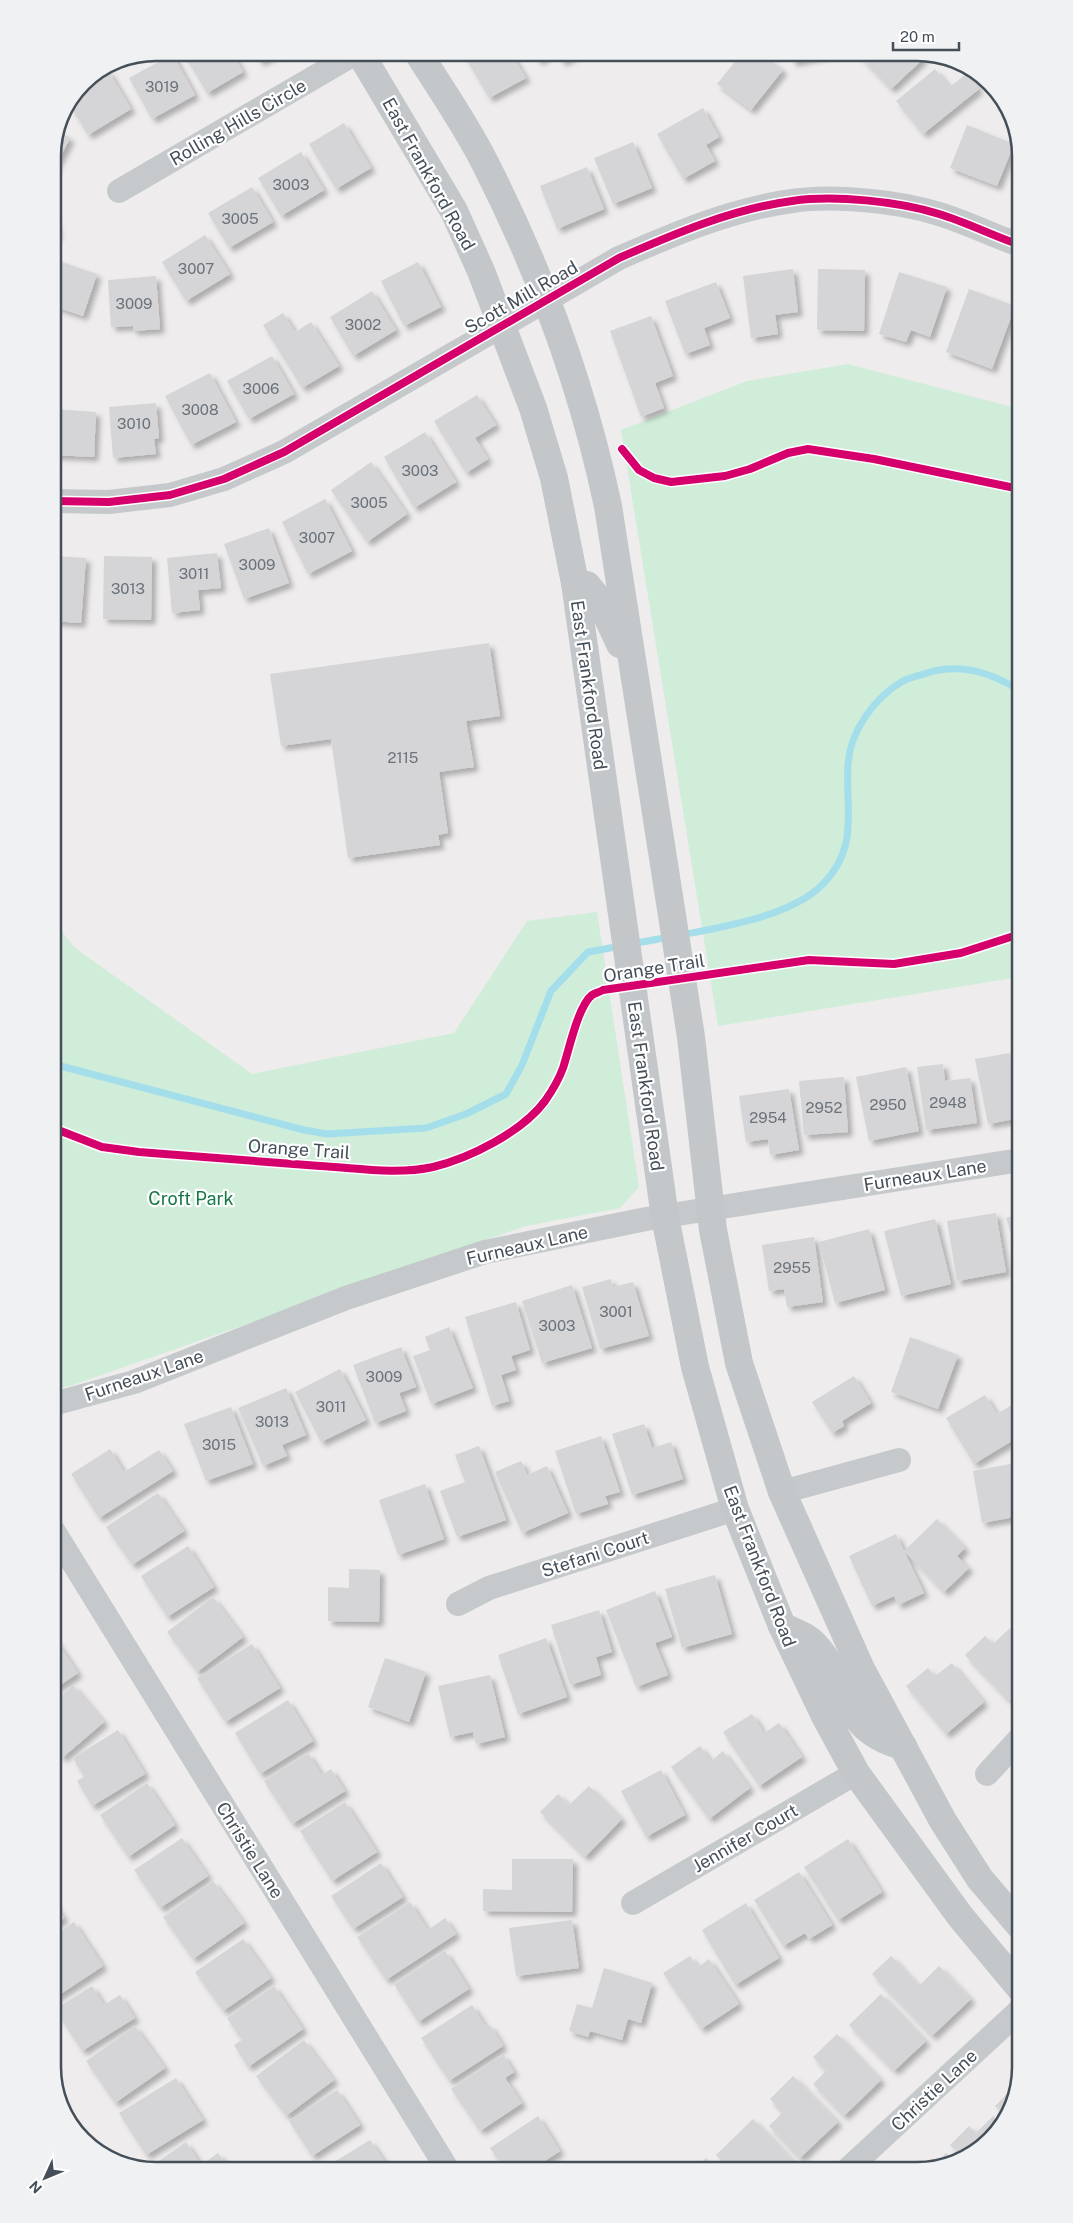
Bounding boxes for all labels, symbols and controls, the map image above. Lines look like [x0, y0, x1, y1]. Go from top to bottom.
scale bar [893, 20, 959, 52]
text: 20 m [900, 28, 935, 45]
street label: Rolling Hills Circle [166, 74, 310, 170]
house number: 3019 [145, 78, 179, 95]
street label: East Frankford Road [378, 94, 480, 254]
house number: 3003 [273, 176, 309, 193]
house number: 3005 [221, 210, 259, 227]
street label: Scott Mill Road [461, 256, 581, 338]
house number: 3007 [178, 260, 214, 277]
house number: 3009 [116, 295, 152, 312]
house number: 3002 [345, 316, 381, 333]
house number: 3006 [243, 380, 279, 397]
house number: 3008 [181, 401, 219, 418]
house number: 3010 [117, 415, 151, 432]
house number: 3003 [402, 462, 438, 479]
house number: 3005 [350, 494, 388, 511]
house number: 3007 [299, 529, 335, 546]
house number: 3009 [239, 556, 275, 573]
house number: 3011 [179, 565, 209, 582]
house number: 3013 [111, 580, 145, 597]
street label: East Frankford Road [567, 599, 611, 771]
house number: 2115 [388, 749, 418, 766]
street label: Orange Trail [602, 950, 706, 986]
street label: East Frankford Road [624, 1000, 668, 1172]
house number: 2948 [929, 1094, 967, 1111]
house number: 2950 [869, 1096, 907, 1113]
house number: 2952 [806, 1099, 842, 1116]
house number: 2954 [749, 1109, 787, 1126]
street label: Orange Trail [247, 1135, 351, 1163]
street label: Furneaux Lane [862, 1155, 988, 1195]
park label: Croft Park [148, 1188, 234, 1209]
street label: Furneaux Lane [464, 1221, 590, 1269]
house number: 2955 [773, 1259, 811, 1276]
house number: 3001 [599, 1303, 633, 1320]
house number: 3003 [539, 1317, 575, 1334]
street label: Furneaux Lane [82, 1345, 206, 1405]
house number: 3009 [366, 1368, 402, 1385]
house number: 3011 [316, 1398, 346, 1415]
house number: 3013 [255, 1413, 289, 1430]
house number: 3015 [202, 1436, 236, 1453]
street label: East Frankford Road [720, 1482, 800, 1650]
street label: Stefani Court [539, 1527, 651, 1581]
street label: Christie Lane [212, 1798, 288, 1902]
street label: Jennifer Court [689, 1799, 801, 1877]
street label: Christie Lane [887, 2045, 981, 2135]
north arrow [20, 2153, 70, 2203]
text: N [26, 2178, 45, 2197]

